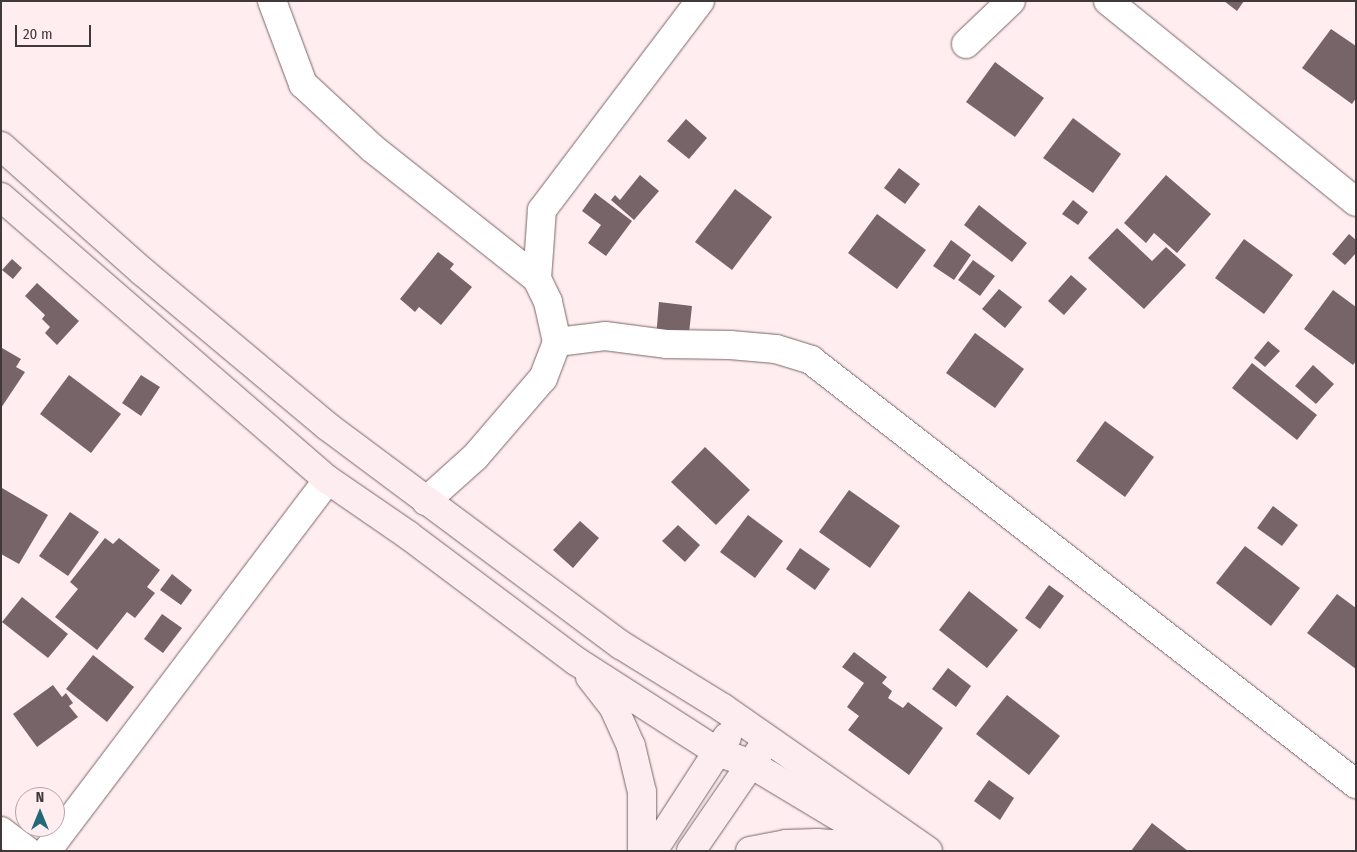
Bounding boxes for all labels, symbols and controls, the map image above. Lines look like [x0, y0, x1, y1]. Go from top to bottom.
scale bar [18, 15, 94, 47]
text: 20 m [23, 25, 53, 43]
north arrow [15, 787, 65, 837]
text: N [36, 789, 44, 806]

